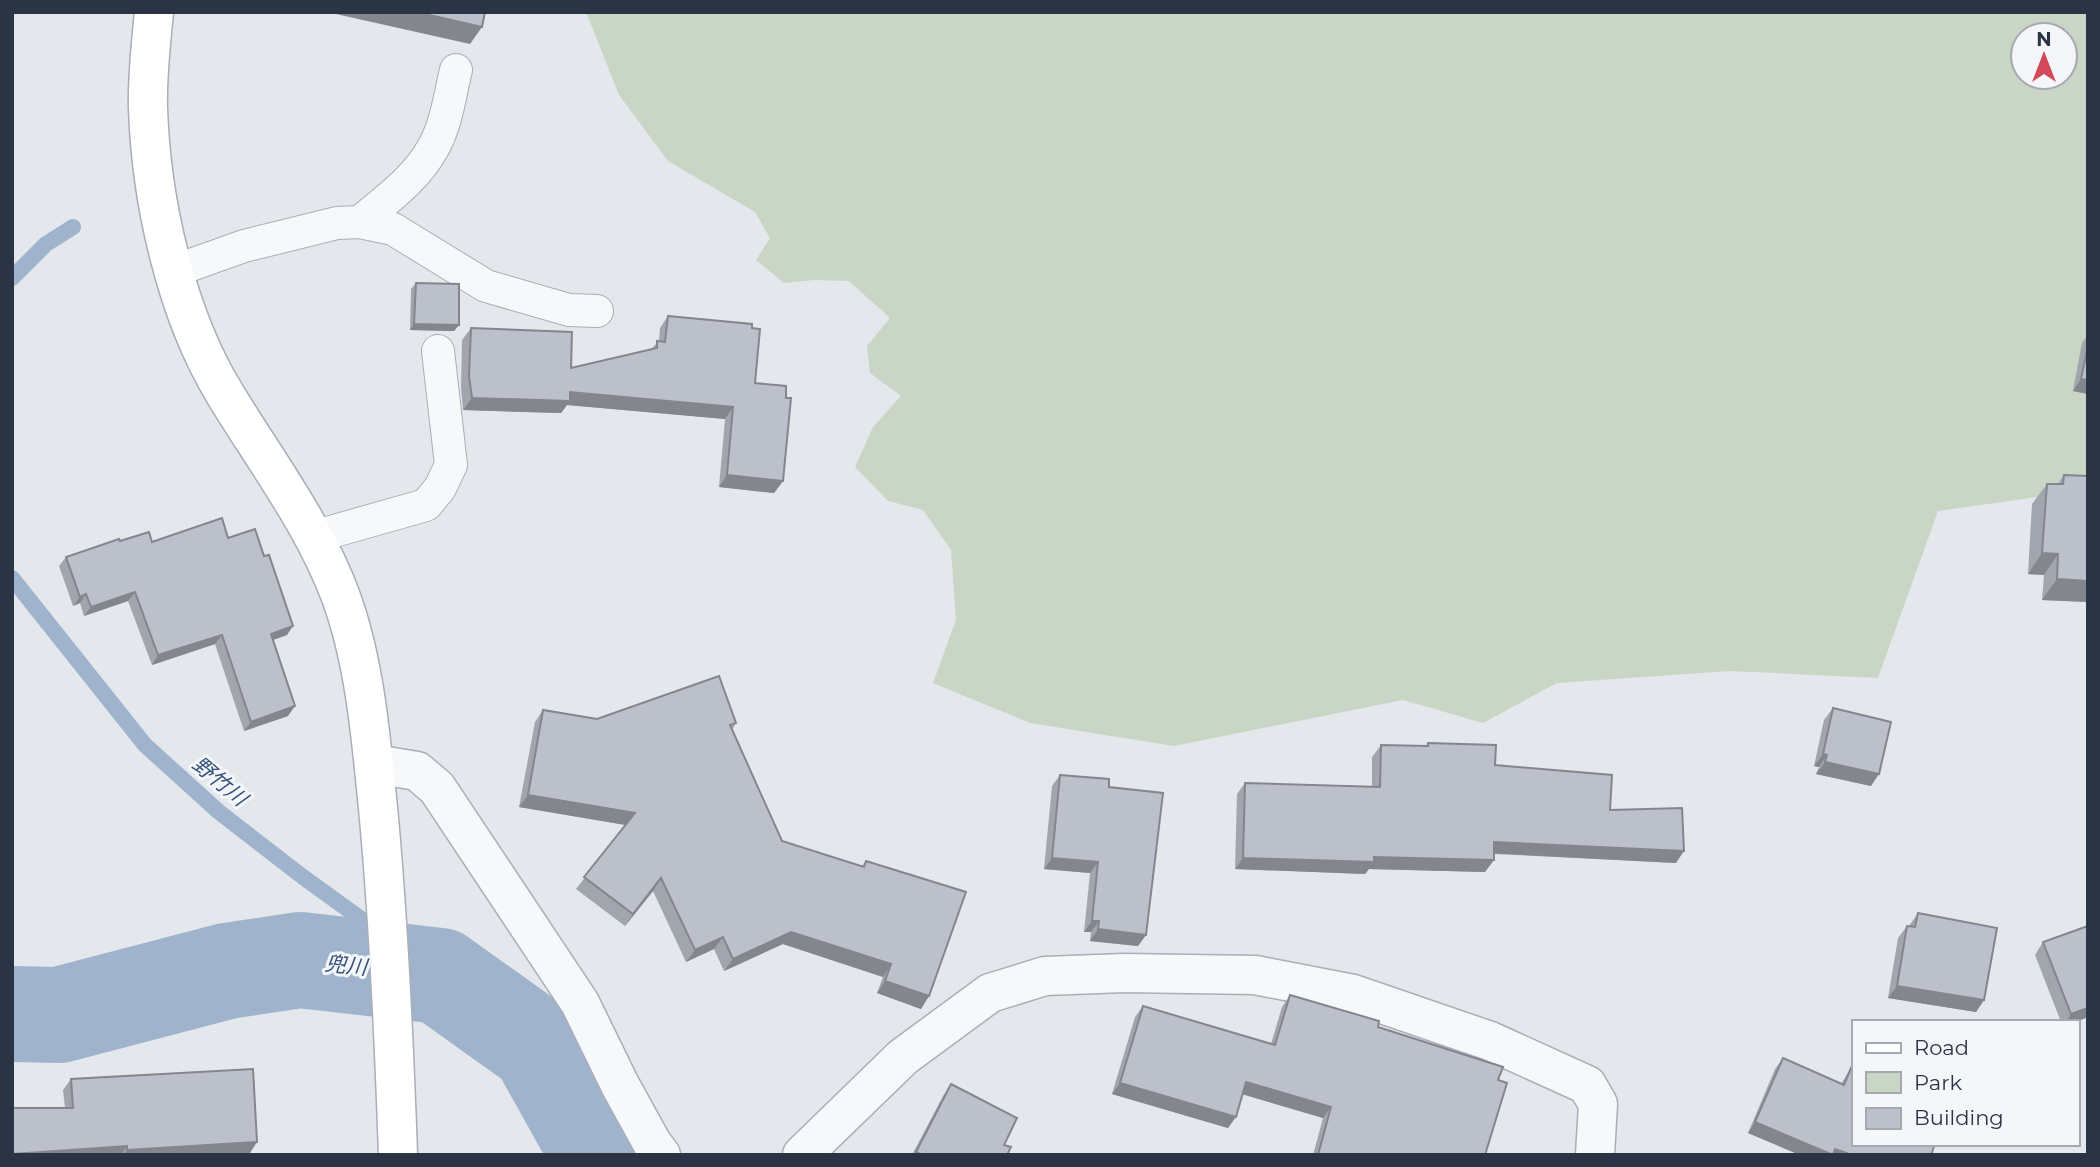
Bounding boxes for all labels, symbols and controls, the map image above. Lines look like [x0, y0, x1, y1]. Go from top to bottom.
north arrow [2009, 21, 2079, 91]
text: N [2036, 28, 2052, 51]
water label: 野竹川 [188, 751, 254, 812]
water label: 兜川 [324, 950, 370, 980]
legend [1852, 1020, 2079, 1146]
text: Road [1914, 1035, 1969, 1060]
text: Park [1914, 1070, 1962, 1095]
text: Building [1914, 1105, 2004, 1130]

